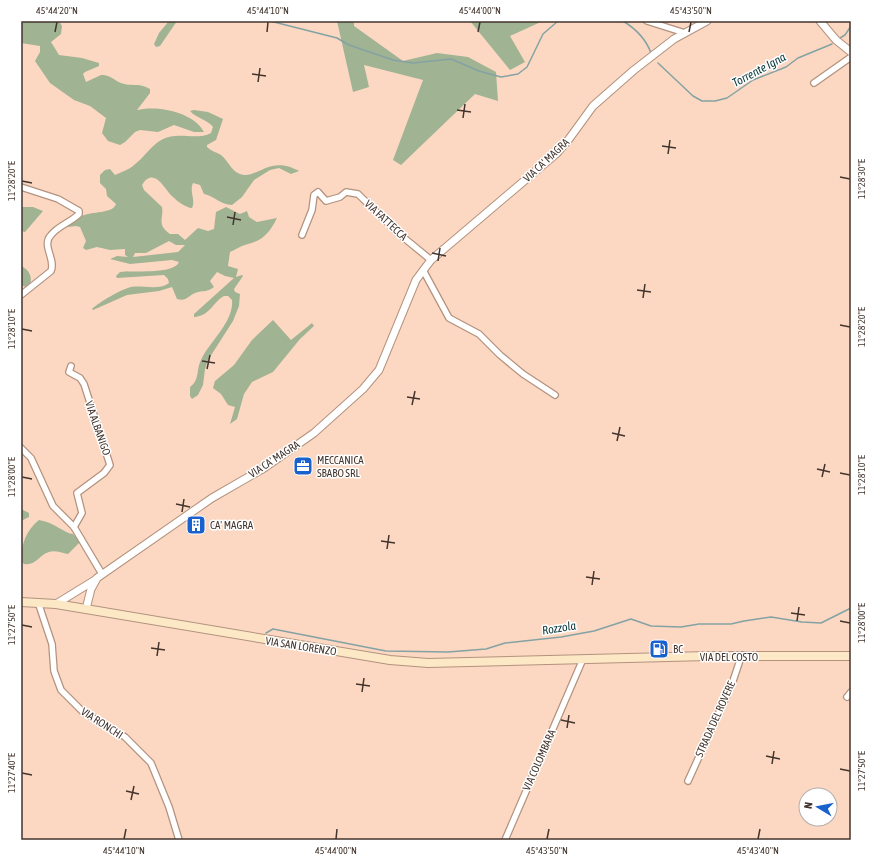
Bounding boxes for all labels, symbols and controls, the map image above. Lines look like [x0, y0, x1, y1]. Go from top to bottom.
text: 45°44'20"N [36, 5, 78, 16]
text: 45°44'10"N [247, 5, 289, 16]
text: 45°44'00"N [459, 5, 501, 16]
text: 45°43'50"N [670, 5, 712, 16]
water label: Torrente Igna [730, 50, 789, 90]
street label: VIA CA' MAGRA [521, 135, 572, 184]
text: 11°28'30"E [856, 158, 867, 199]
text: 11°28'20"E [6, 160, 17, 201]
street label: VIA FATTECCA [362, 197, 410, 243]
text: 11°28'20"E [856, 306, 867, 347]
text: 11°28'10"E [6, 308, 17, 349]
street label: VIA ALBANIGO [83, 399, 113, 457]
street label: VIA CA' MAGRA [246, 438, 302, 480]
place label: MECCANICA SBABO SRL [317, 454, 364, 479]
text: 11°28'10"E [856, 454, 867, 495]
office icon: MECCANICA SBABO SRL [292, 455, 314, 477]
text: 11°28'00"E [6, 456, 17, 497]
building icon: CA' MAGRA [185, 514, 207, 536]
place label: CA' MAGRA [210, 519, 254, 531]
text: 11°28'00"E [856, 602, 867, 643]
text: 11°27'50"E [6, 604, 17, 645]
water label: Rozzola [541, 618, 577, 638]
street label: VIA SAN LORENZO [265, 634, 337, 658]
fuel station icon: BC [648, 638, 670, 660]
place label: BC [673, 643, 683, 655]
street label: VIA DEL COSTO [700, 651, 758, 663]
street label: STRADA DEL ROVERE [693, 679, 737, 759]
street label: VIA RONCHI [79, 705, 125, 741]
street label: VIA COLOMBARA [520, 727, 558, 792]
text: 11°27'50"E [856, 750, 867, 791]
text: 11°27'40"E [6, 752, 17, 793]
north arrow [798, 787, 838, 827]
text: N [802, 801, 815, 810]
text: 45°44'10"N [103, 845, 145, 856]
text: 45°44'00"N [315, 845, 357, 856]
text: 45°43'50"N [526, 845, 568, 856]
text: 45°43'40"N [737, 845, 779, 856]

